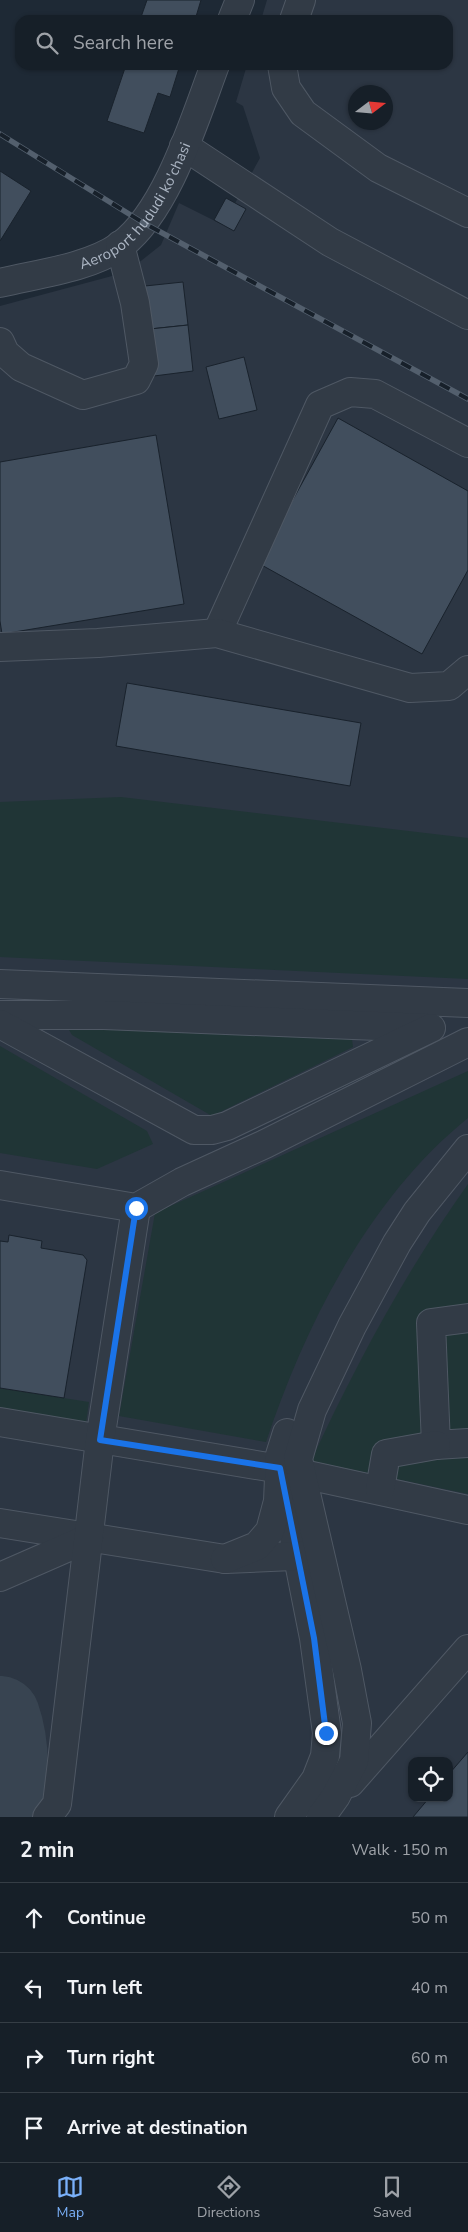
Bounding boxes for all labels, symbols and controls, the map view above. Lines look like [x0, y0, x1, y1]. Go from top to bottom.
search box [15, 15, 453, 70]
icon: search [33, 29, 61, 57]
text: Search here [73, 30, 174, 56]
north arrow [348, 85, 393, 130]
street label: Aeroport hududi ko'chasi [77, 139, 195, 274]
route start [125, 1197, 148, 1220]
route end [315, 1722, 338, 1745]
map controls [408, 1757, 453, 1802]
button: locate [408, 1757, 453, 1802]
text: 2 min [20, 1836, 74, 1864]
text: Walk · 150 m [352, 1839, 448, 1861]
icon: ahead [20, 1904, 48, 1932]
text: Continue [67, 1905, 146, 1931]
text: 50 m [411, 1907, 448, 1929]
icon: left [20, 1974, 48, 2002]
text: Turn left [67, 1975, 142, 2001]
text: 40 m [411, 1977, 448, 1999]
icon: right [20, 2044, 48, 2072]
text: Turn right [67, 2045, 154, 2071]
text: 60 m [411, 2047, 448, 2069]
icon: arrive [20, 2114, 48, 2142]
text: Arrive at destination [67, 2115, 248, 2141]
tab: Map [56, 2173, 84, 2222]
tab: Directions [197, 2173, 260, 2222]
tab: Saved [373, 2173, 412, 2222]

